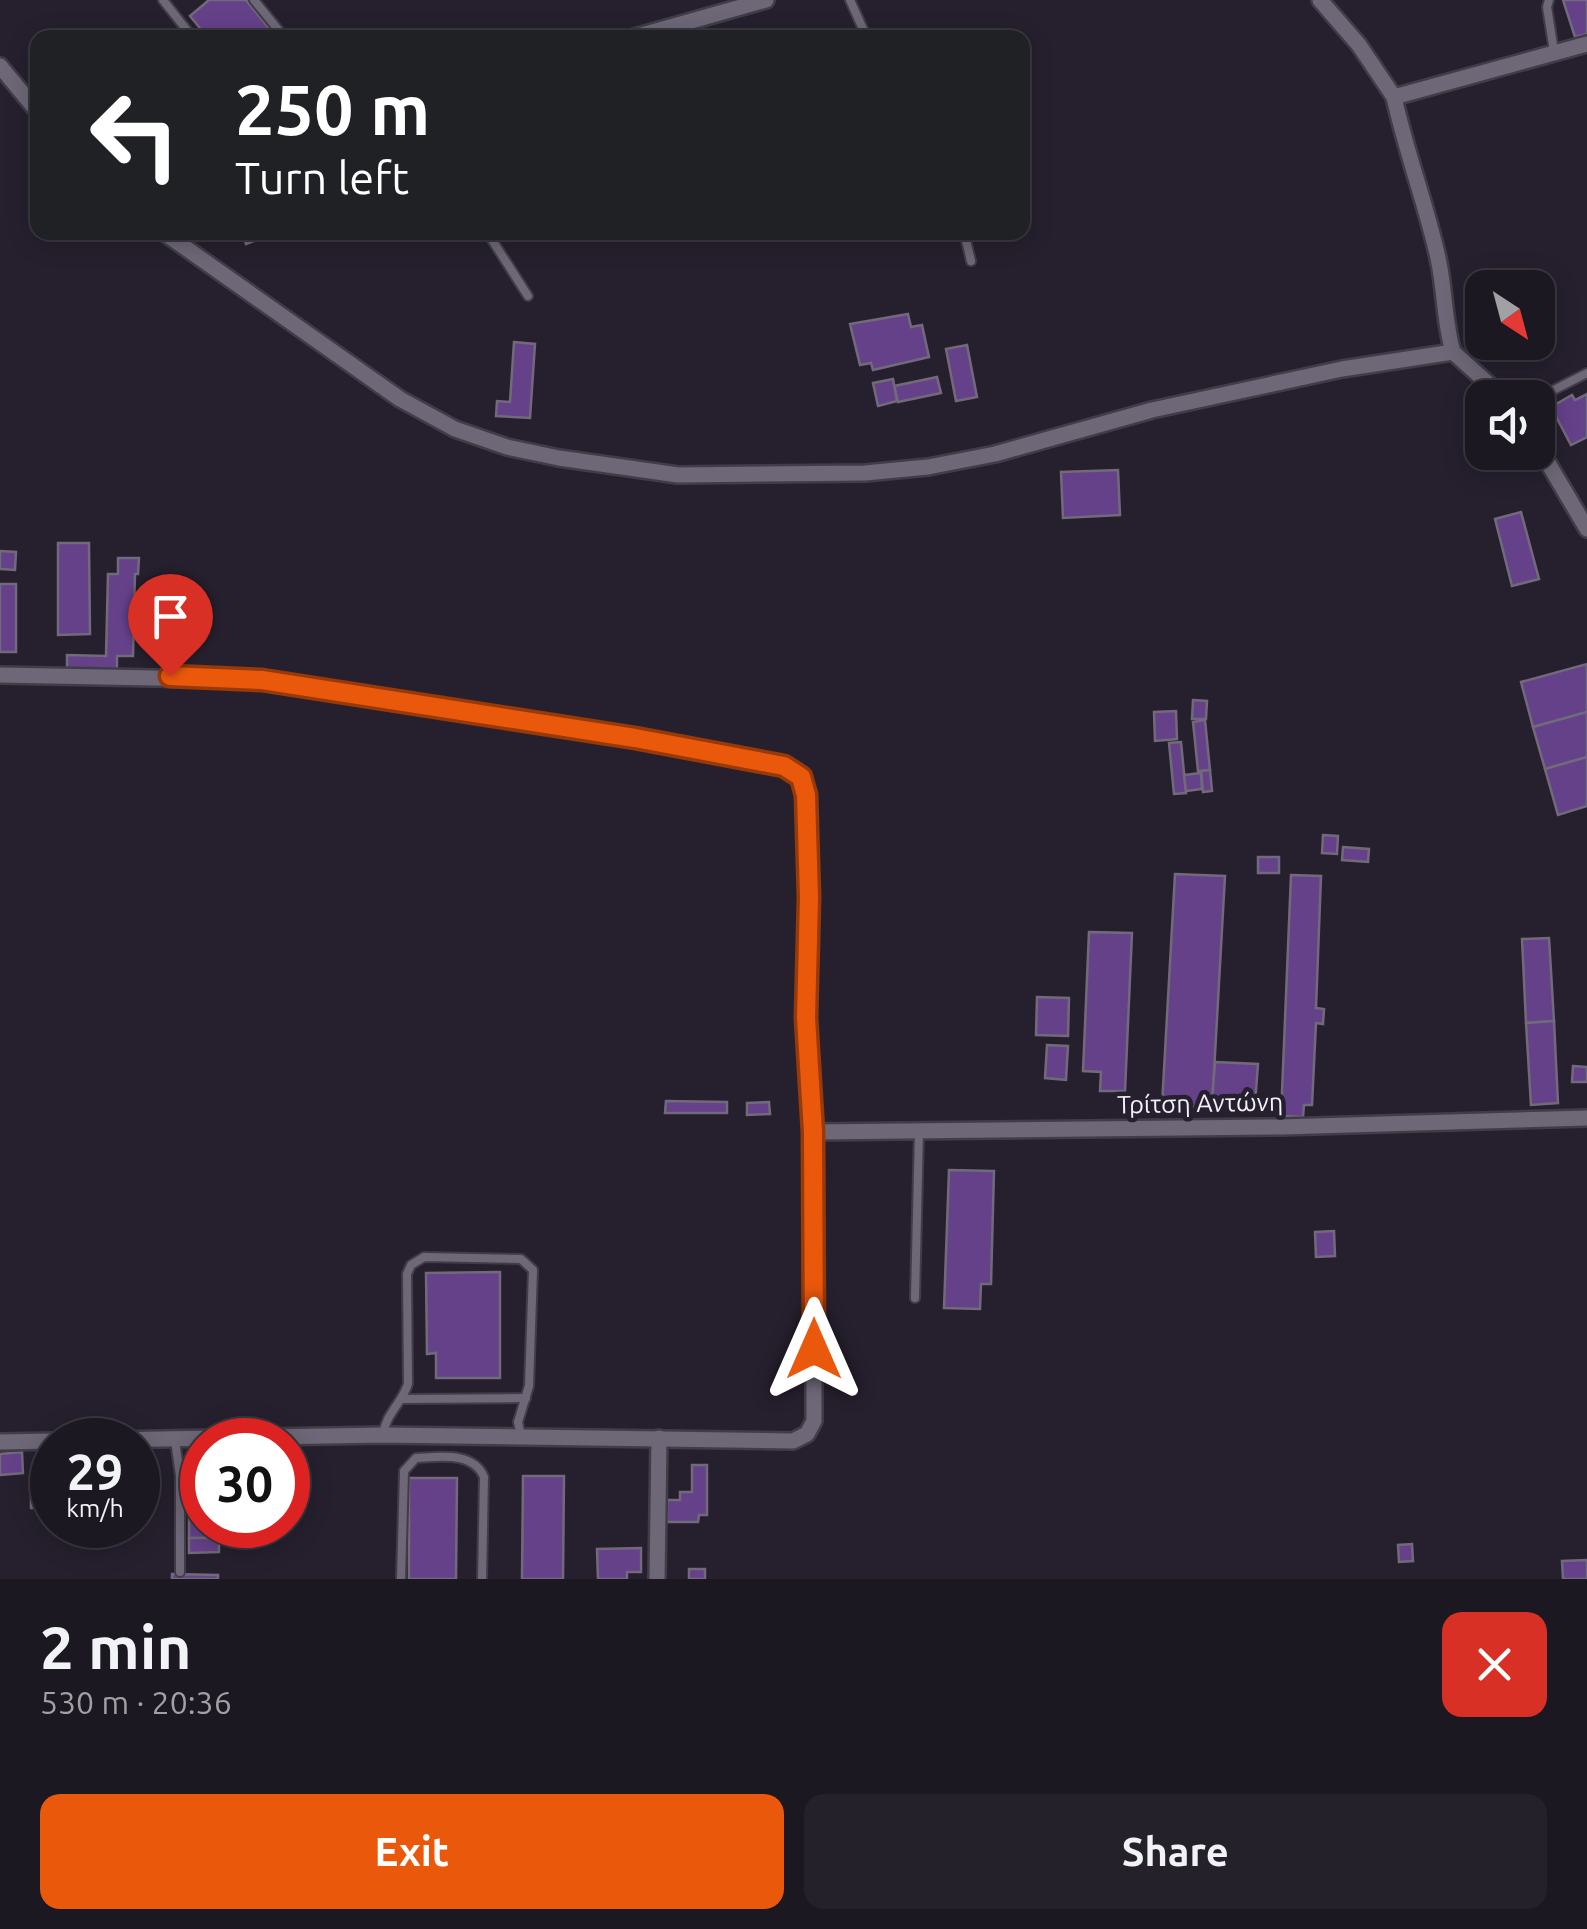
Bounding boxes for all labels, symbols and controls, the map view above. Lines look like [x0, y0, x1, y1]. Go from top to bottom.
icon: left [70, 70, 200, 200]
text: 250 m [235, 70, 430, 148]
text: Turn left [235, 152, 409, 203]
north arrow [1465, 270, 1555, 360]
map controls [1465, 270, 1555, 470]
button: sound [1465, 380, 1555, 470]
pin [128, 574, 213, 677]
icon: arrive [143, 589, 198, 644]
street label: Τρίτση Αντώνη [1117, 1088, 1283, 1118]
position arrow [762, 1297, 866, 1401]
speed limit sign: 30 [180, 1418, 310, 1548]
text: 29 [67, 1443, 123, 1499]
text: km/h [66, 1494, 124, 1522]
button: close [1442, 1612, 1547, 1717]
text: 2 min [40, 1613, 192, 1680]
text: 530 m · 20:36 [40, 1684, 232, 1720]
button: Exit [40, 1794, 784, 1909]
button: Share [804, 1794, 1547, 1909]

